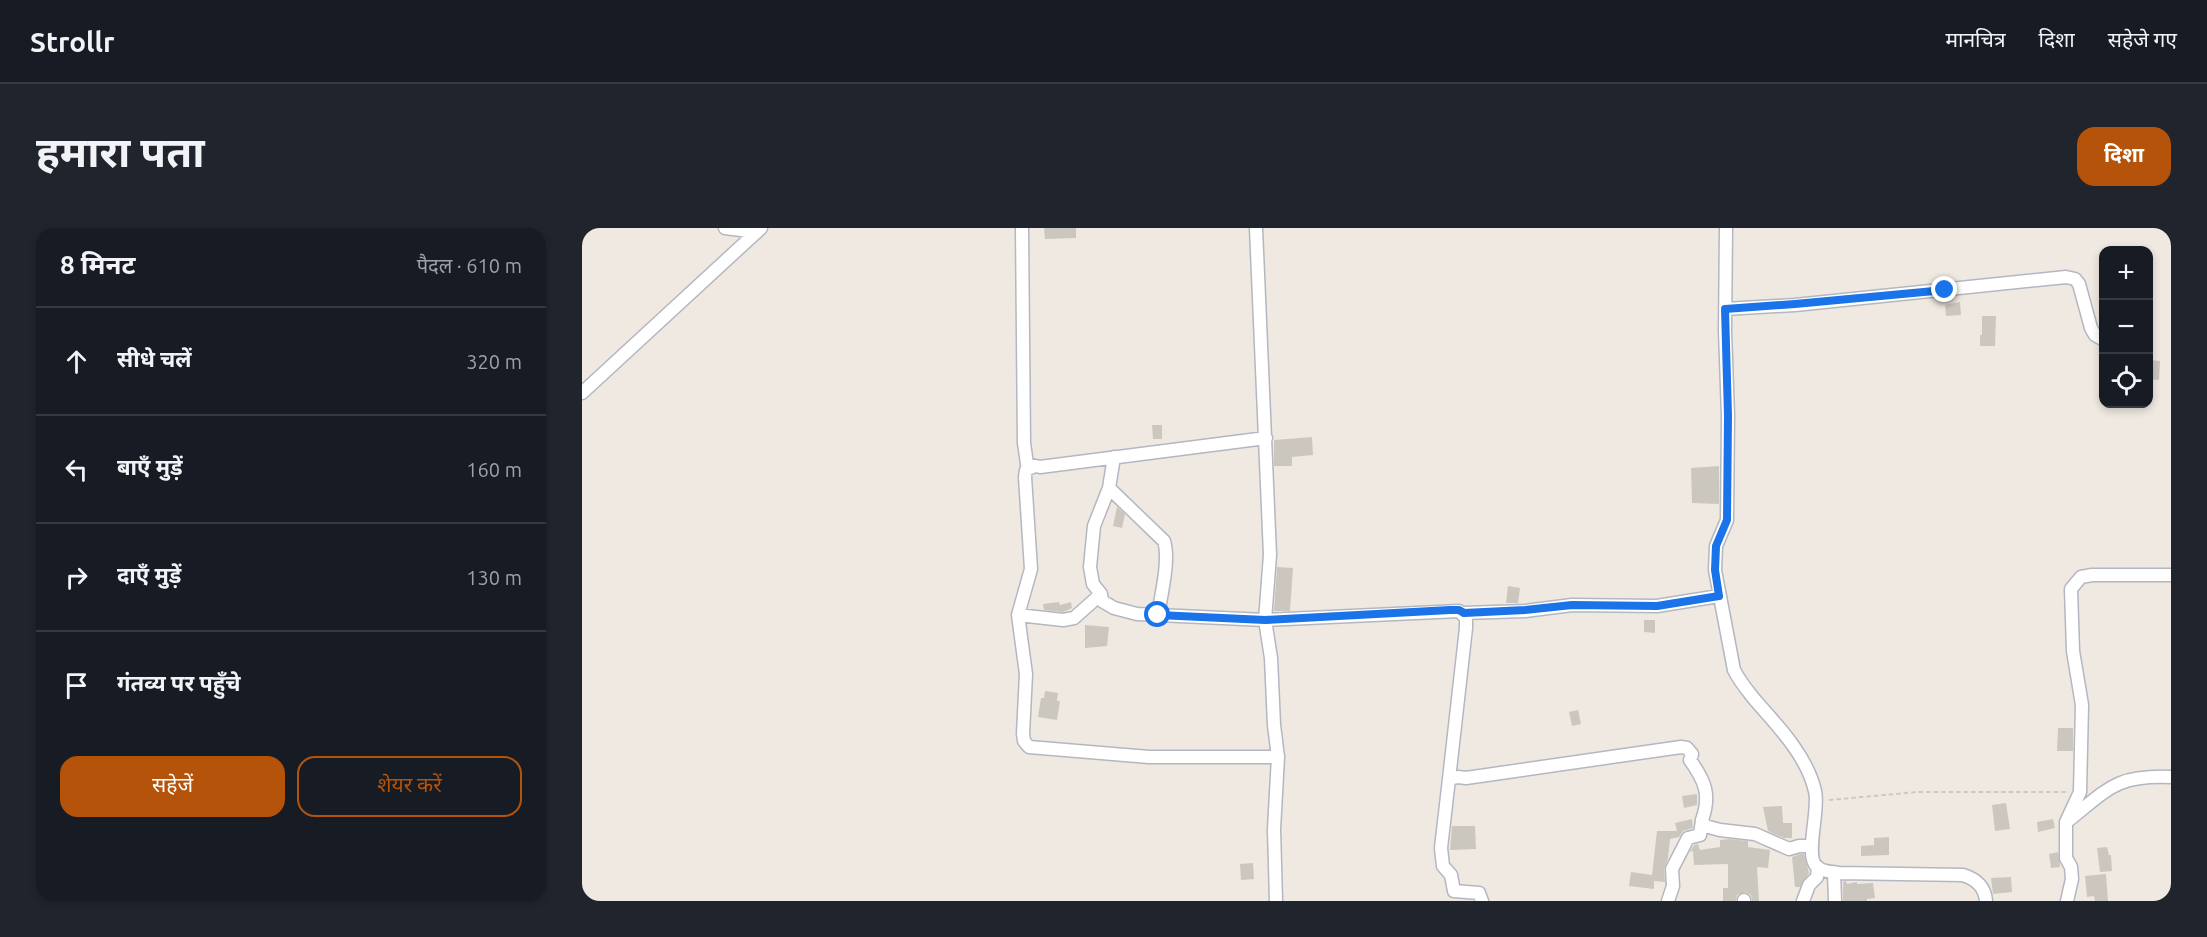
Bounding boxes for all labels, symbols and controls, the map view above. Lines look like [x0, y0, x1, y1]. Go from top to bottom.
text: Strollr [30, 26, 115, 57]
text: मानचित्र [1945, 27, 2006, 51]
text: दिशा [2039, 27, 2075, 51]
text: सहेजे गए [2108, 27, 2177, 51]
button: दिशा [2077, 127, 2171, 186]
text: हमारा पता [36, 128, 205, 175]
map controls [2099, 246, 2153, 408]
button: + [2099, 246, 2153, 300]
text: 8 मिनट [60, 250, 135, 279]
text: पैदल · 610 m [417, 254, 522, 277]
route end [1931, 276, 1957, 302]
button: − [2099, 300, 2153, 354]
icon: ahead [60, 345, 93, 378]
text: सीधे चलें [117, 346, 192, 371]
text: 320 m [466, 350, 522, 373]
button: locate [2099, 354, 2153, 408]
icon: left [60, 453, 93, 486]
text: बाएँ मुड़ें [117, 454, 183, 479]
text: 160 m [466, 458, 522, 481]
icon: right [60, 561, 93, 594]
text: दाएँ मुड़ें [117, 562, 181, 587]
text: 130 m [466, 566, 522, 589]
route start [1144, 601, 1170, 627]
icon: arrive [60, 669, 93, 702]
text: गंतव्य पर पहुँचे [117, 670, 241, 695]
button: सहेजें [60, 756, 285, 817]
button: शेयर करें [297, 756, 522, 817]

